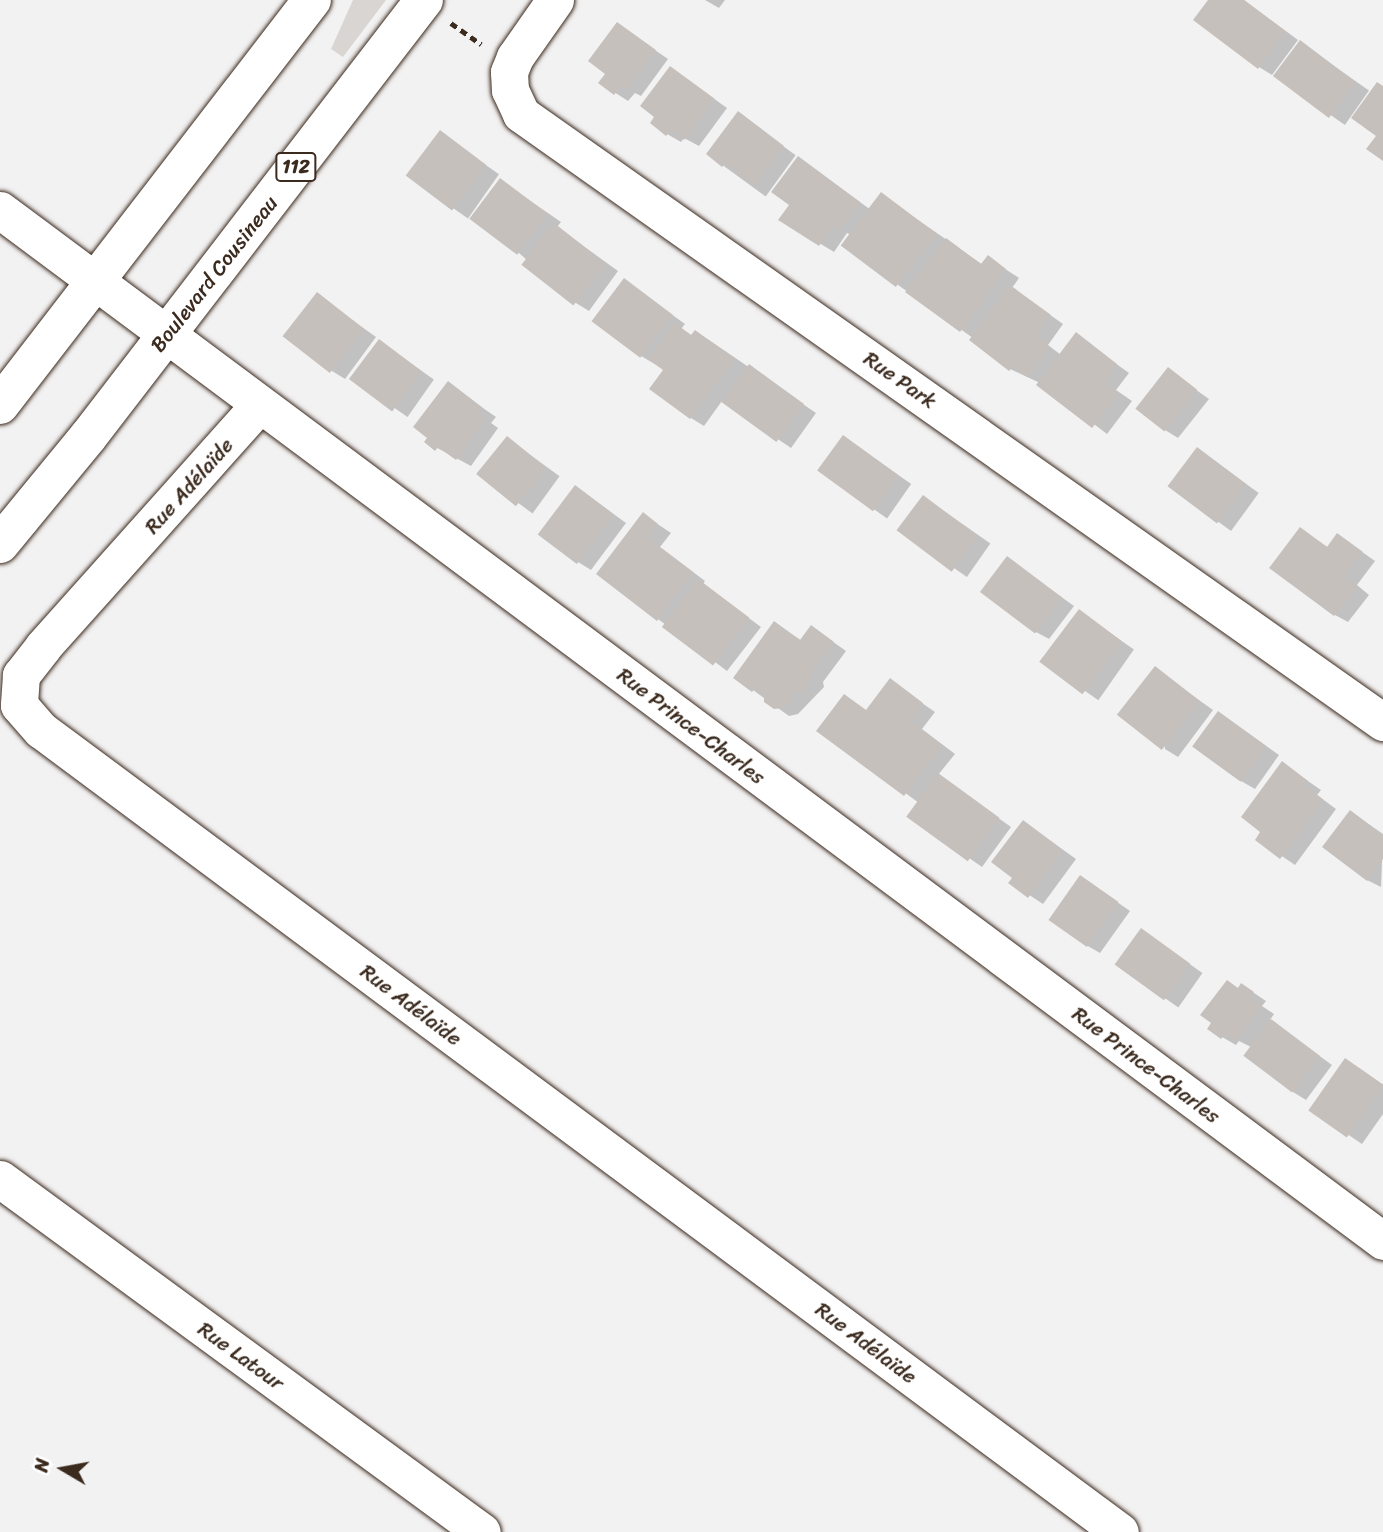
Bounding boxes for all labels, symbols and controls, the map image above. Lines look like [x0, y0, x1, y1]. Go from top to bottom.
road number: 112 [275, 152, 317, 182]
street label: Boulevard Cousineau [145, 191, 283, 357]
street label: Rue Park [859, 346, 941, 414]
street label: Rue Adélaïde [139, 433, 239, 539]
street label: Rue Prince-Charles [612, 662, 770, 790]
street label: Rue Adélaïde [355, 959, 467, 1051]
street label: Rue Prince-Charles [1067, 1001, 1225, 1129]
street label: Rue Adélaïde [810, 1297, 922, 1389]
street label: Rue Latour [193, 1316, 289, 1396]
north arrow [28, 1434, 98, 1504]
text: N [24, 1456, 59, 1475]

